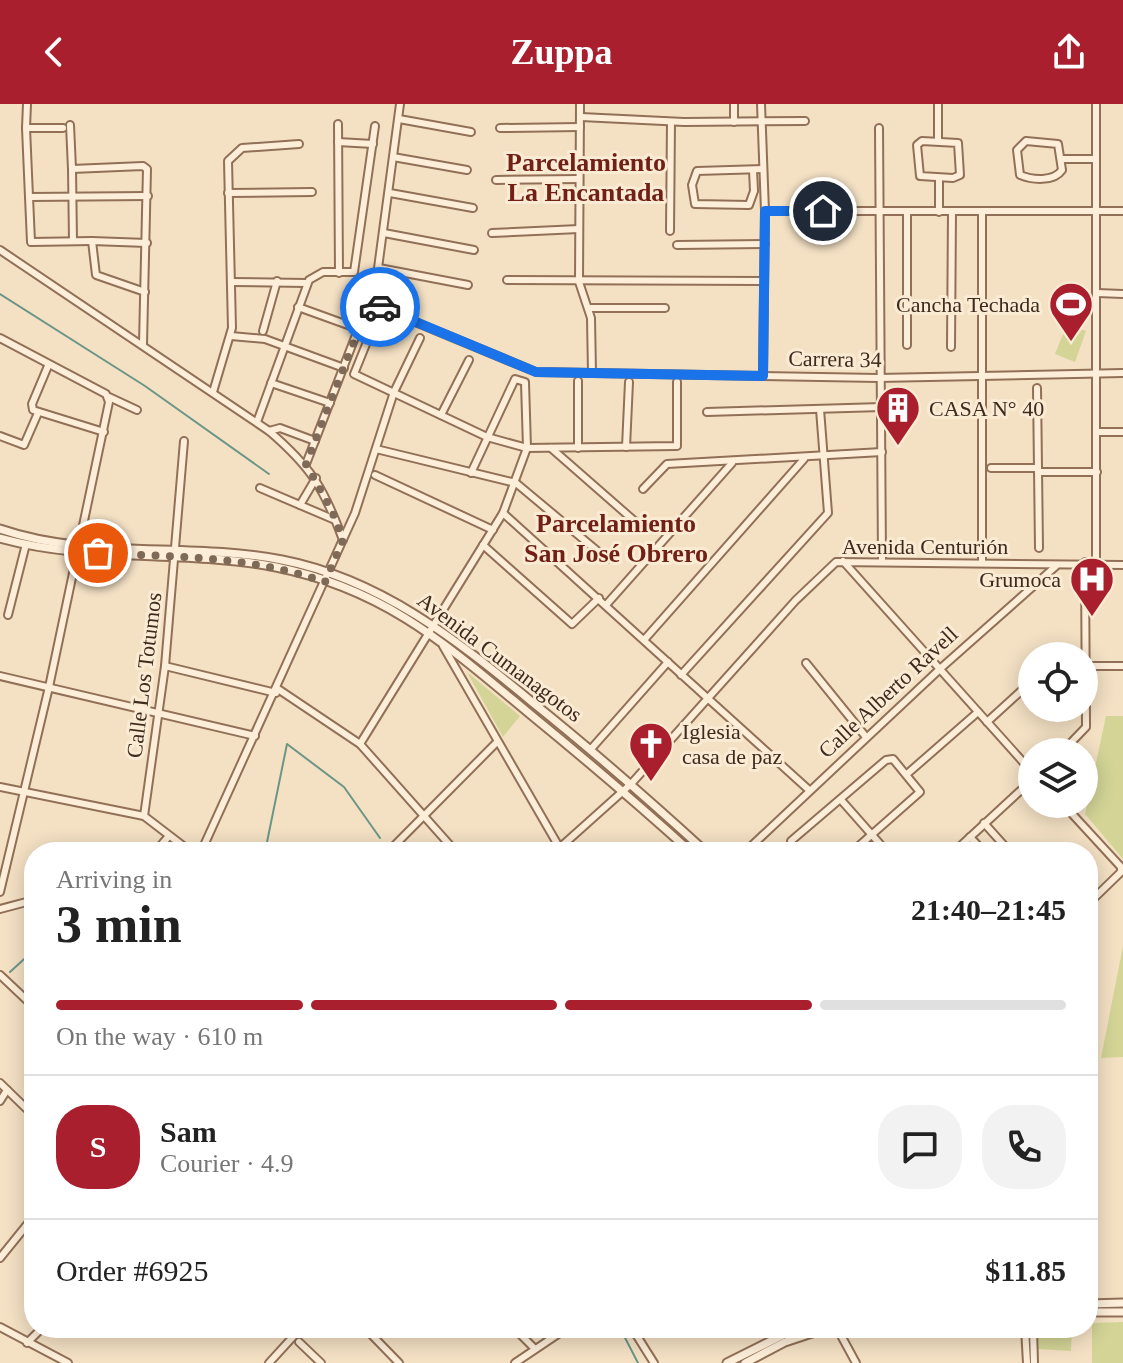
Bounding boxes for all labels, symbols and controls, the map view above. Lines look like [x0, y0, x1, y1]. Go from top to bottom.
icon: back [32, 30, 76, 74]
icon: share [1047, 30, 1091, 74]
text: Zuppa [510, 32, 613, 72]
district label: Parcelamiento La Encantada [506, 148, 666, 207]
pin [789, 177, 857, 245]
icon: home [801, 189, 845, 233]
courier [340, 267, 420, 347]
sports icon: Cancha Techada [1047, 280, 1095, 343]
icon: car [358, 285, 402, 329]
place label: Cancha Techada [896, 292, 1040, 317]
street label: Carrera 34 [788, 346, 882, 372]
building icon: CASA N° 40 [874, 384, 922, 447]
place label: CASA N° 40 [929, 396, 1044, 421]
district label: Parcelamiento San José Obrero [524, 509, 708, 568]
pin [64, 519, 132, 587]
icon: bag [76, 531, 120, 575]
street label: Avenida Centurión [842, 534, 1008, 559]
hospital icon: Grumoca [1068, 555, 1116, 618]
place label: Grumoca [979, 567, 1061, 592]
street label: Avenida Cumanagotos [413, 587, 587, 727]
street label: Calle Los Totumos [121, 591, 167, 759]
street label: Calle Alberto Ravell [813, 621, 963, 763]
map controls [1018, 642, 1098, 818]
button: locate [1018, 642, 1098, 722]
place label: Iglesia casa de paz [682, 719, 782, 769]
church icon: Iglesia casa de paz [627, 720, 675, 783]
button: layers [1018, 738, 1098, 818]
text: Arriving in [56, 865, 172, 894]
text: 21:40–21:45 [911, 893, 1066, 926]
text: 3 min [56, 896, 182, 953]
text: On the way · 610 m [56, 1022, 263, 1051]
button: chat [878, 1105, 962, 1189]
button: phone [982, 1105, 1066, 1189]
text: Sam [160, 1115, 217, 1148]
text: S [90, 1130, 106, 1163]
text: Courier · 4.9 [160, 1149, 294, 1178]
text: Order #6925 [56, 1254, 208, 1287]
text: $11.85 [985, 1254, 1066, 1287]

